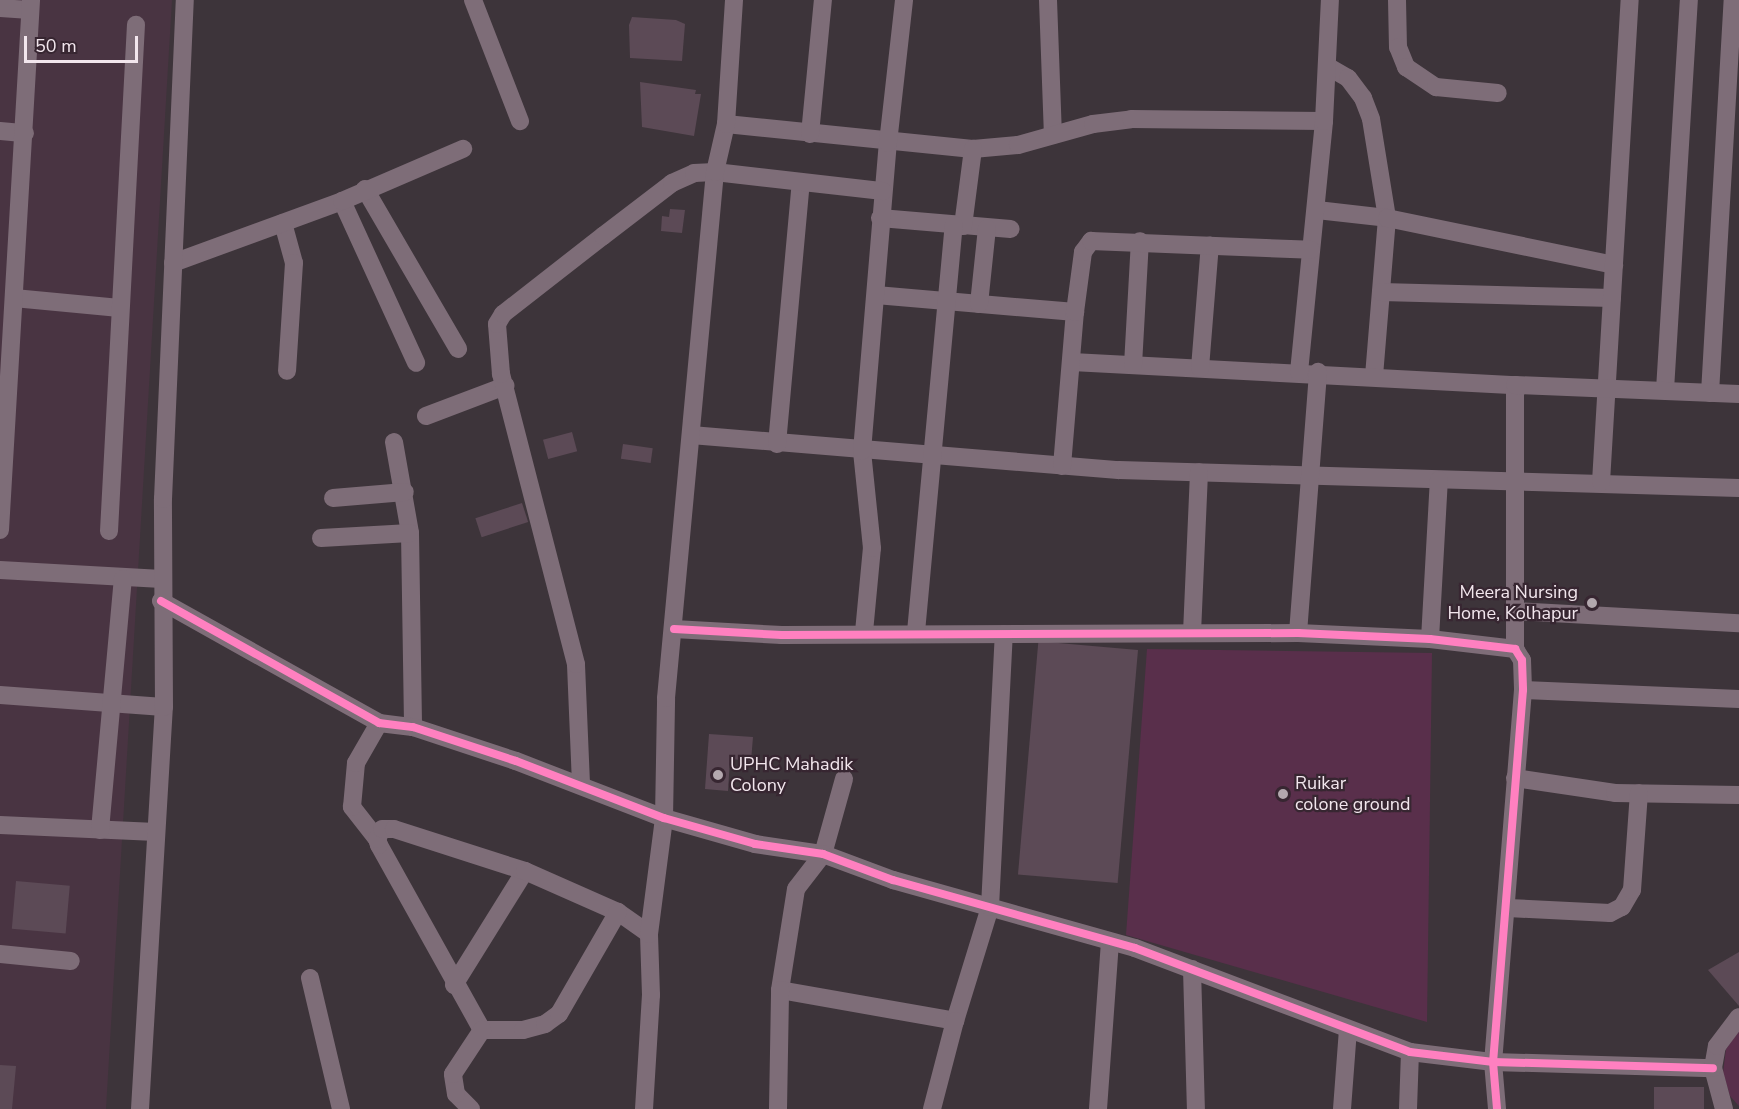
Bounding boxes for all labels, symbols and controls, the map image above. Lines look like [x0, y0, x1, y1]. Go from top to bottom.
scale bar [27, 24, 141, 62]
text: 50 m [35, 34, 77, 58]
place label: Meera Nursing Home, Kolhapur [1447, 582, 1578, 624]
marker: Meera Nursing Home, Kolhapur [1583, 594, 1601, 612]
place label: UPHC Mahadik Colony [730, 754, 853, 796]
marker: UPHC Mahadik Colony [711, 768, 725, 782]
place label: Ruikar colone ground [1295, 773, 1411, 816]
marker: Ruikar colone ground [1276, 787, 1290, 801]

